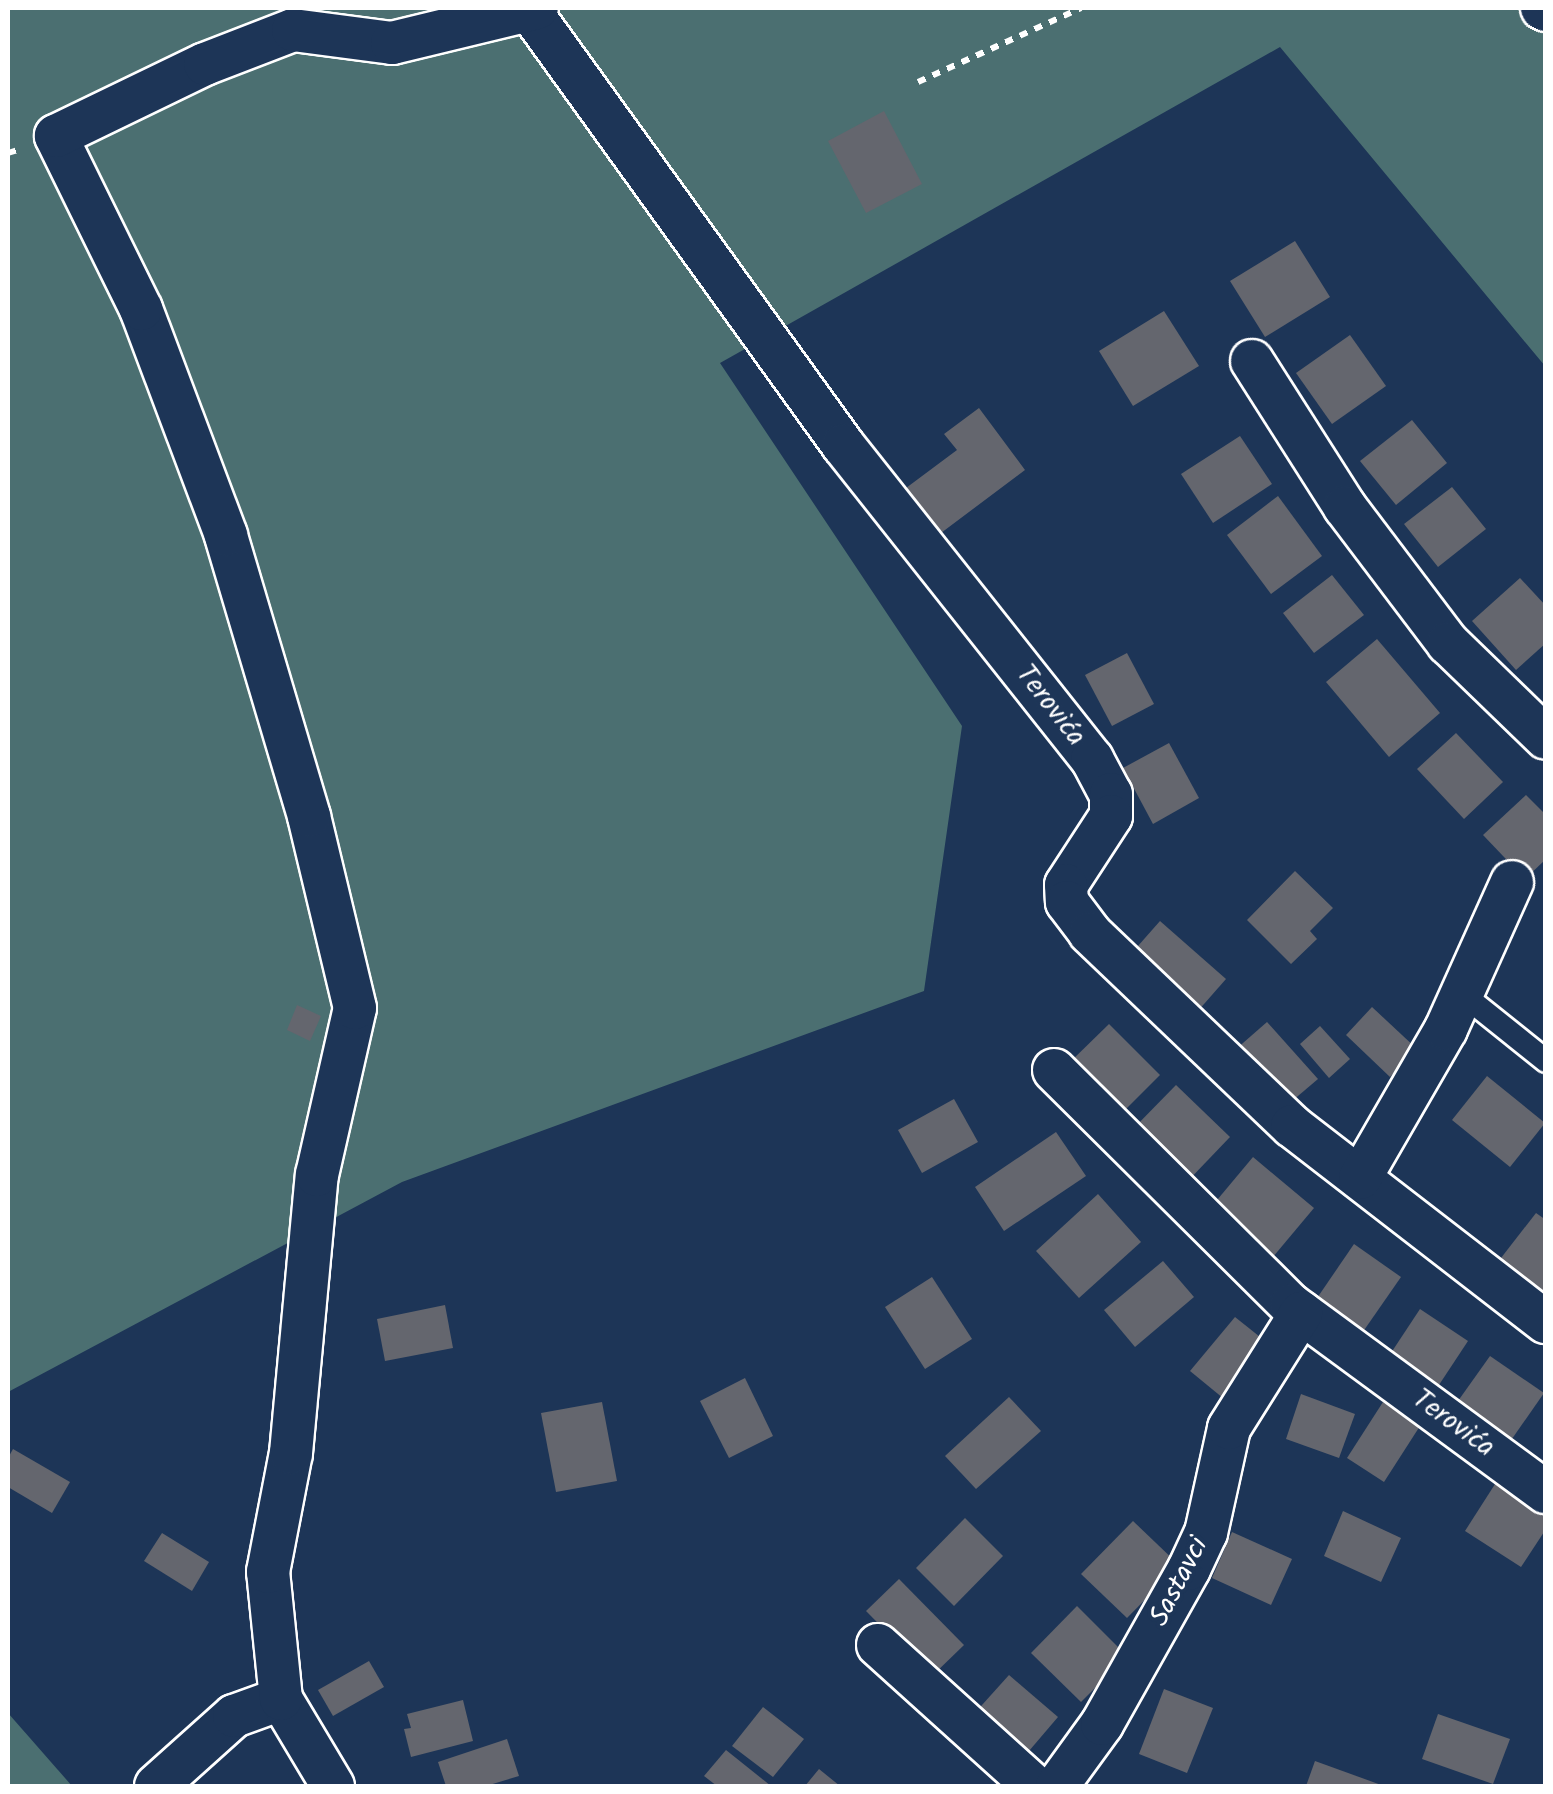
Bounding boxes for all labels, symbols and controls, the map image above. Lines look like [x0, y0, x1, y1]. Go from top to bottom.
street label: Terovića [1008, 659, 1092, 753]
street label: Terovića [1405, 1383, 1501, 1465]
street label: Sastavci [1144, 1532, 1216, 1632]

